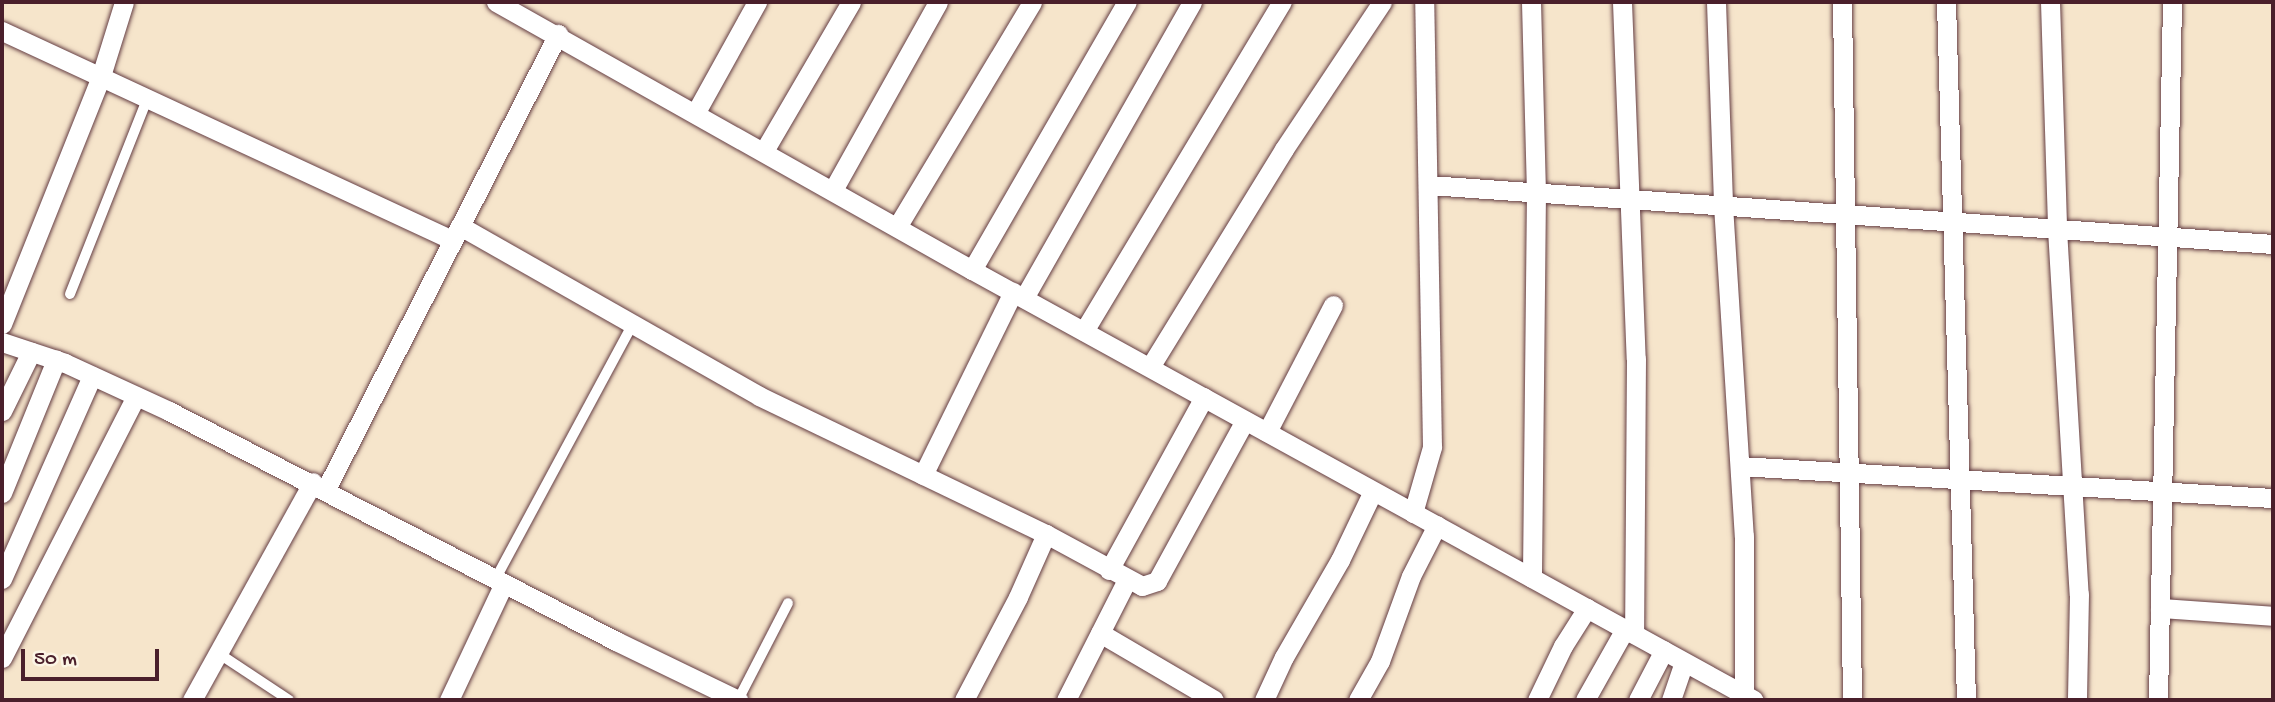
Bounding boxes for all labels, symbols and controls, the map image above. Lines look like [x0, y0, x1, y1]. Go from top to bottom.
scale bar [24, 636, 163, 680]
text: 50 m [34, 648, 77, 673]

